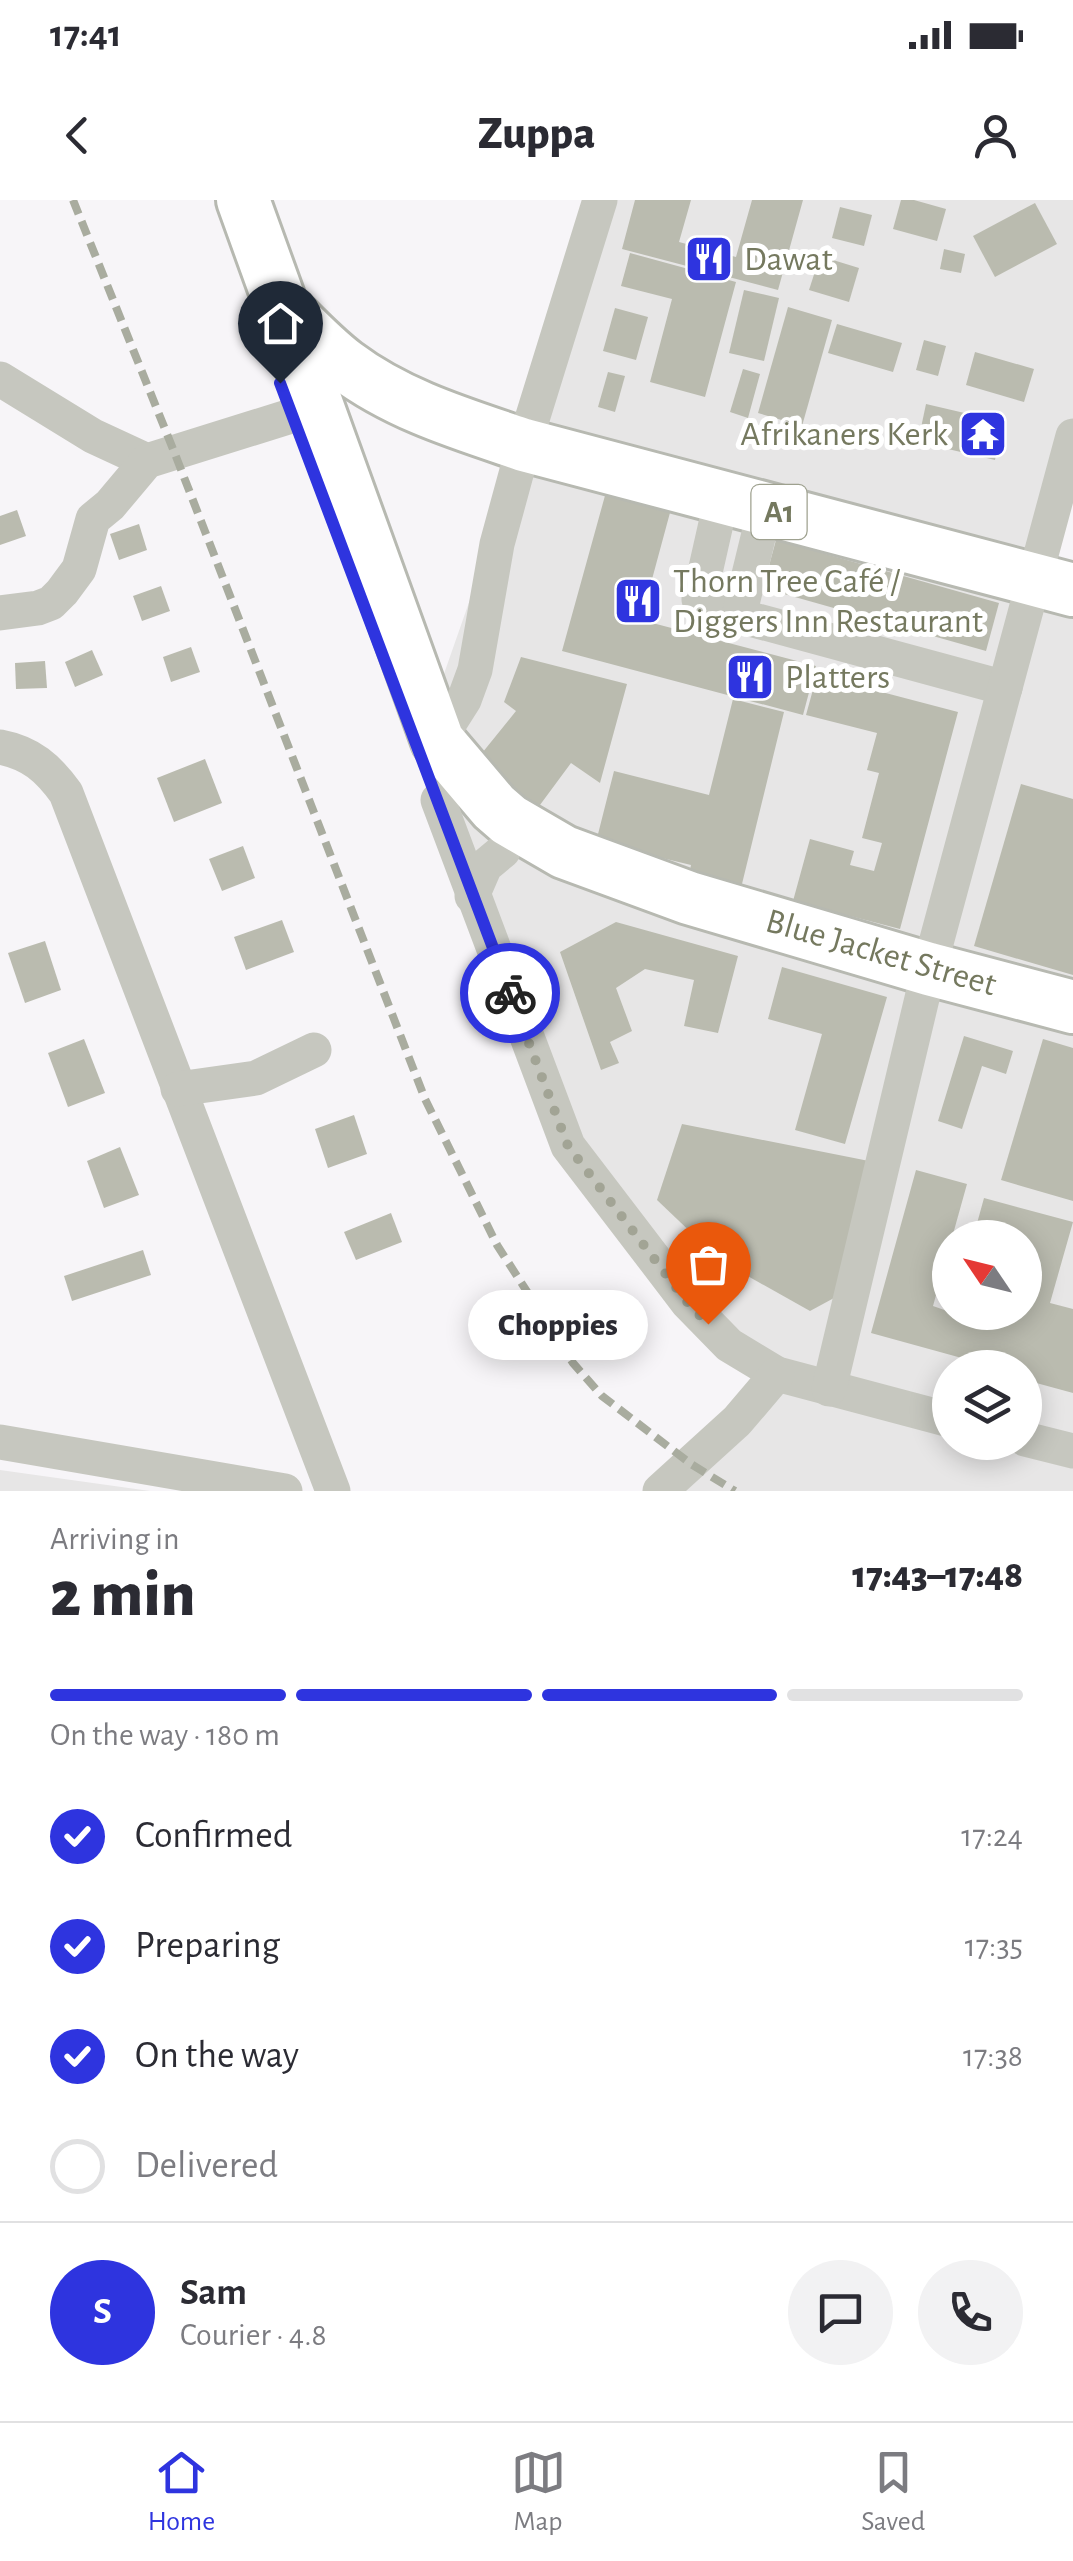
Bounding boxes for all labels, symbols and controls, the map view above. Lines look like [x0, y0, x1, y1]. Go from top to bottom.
text: 17:41 [50, 16, 122, 54]
icon: back [50, 108, 105, 163]
icon: person [968, 108, 1023, 163]
text: Zuppa [478, 112, 595, 157]
restaurant icon: Dawat [683, 233, 735, 285]
place label: Dawat [744, 242, 833, 277]
pin [238, 281, 323, 384]
icon: home [253, 296, 308, 351]
temple icon: Afrikaners Kerk [957, 408, 1009, 460]
place label: Afrikaners Kerk [740, 417, 948, 452]
road number: A1 [752, 485, 806, 539]
place label: Thorn Tree Café / Diggers Inn Restaurant [673, 564, 983, 639]
restaurant icon: Thorn Tree Café / Diggers Inn Restaurant [612, 575, 664, 627]
restaurant icon: Platters [724, 651, 776, 703]
place label: Platters [785, 660, 890, 695]
street label: Blue Jacket Street [762, 903, 1000, 1003]
courier [460, 943, 560, 1043]
icon: bike [483, 966, 538, 1021]
north arrow [932, 1220, 1042, 1330]
map controls [932, 1220, 1042, 1460]
pin [666, 1222, 751, 1325]
icon: bag [681, 1237, 736, 1292]
callout: Choppies [468, 1289, 648, 1359]
text: Choppies [498, 1309, 618, 1341]
button: layers [932, 1350, 1042, 1460]
text: Arriving in [50, 1523, 179, 1555]
text: 17:43–17:48 [852, 1557, 1023, 1595]
text: 2 min [50, 1563, 196, 1628]
text: On the way · 180 m [50, 1719, 280, 1751]
icon: check [50, 1809, 105, 1864]
text: Confirmed [135, 1817, 292, 1855]
text: 17:24 [961, 1820, 1023, 1852]
icon: check [50, 1919, 105, 1974]
text: Preparing [135, 1927, 280, 1965]
text: 17:35 [965, 1930, 1023, 1962]
icon: check [50, 2029, 105, 2084]
text: On the way [135, 2037, 299, 2075]
text: 17:38 [963, 2040, 1023, 2072]
text: Delivered [135, 2147, 278, 2185]
button: chat [788, 2260, 893, 2365]
button: phone [918, 2260, 1023, 2365]
text: Sam [180, 2274, 247, 2312]
text: S [93, 2293, 112, 2331]
text: Courier · 4.8 [180, 2319, 327, 2351]
tab: Home [148, 2445, 215, 2539]
tab: Map [511, 2445, 566, 2539]
tab: Saved [861, 2445, 925, 2539]

